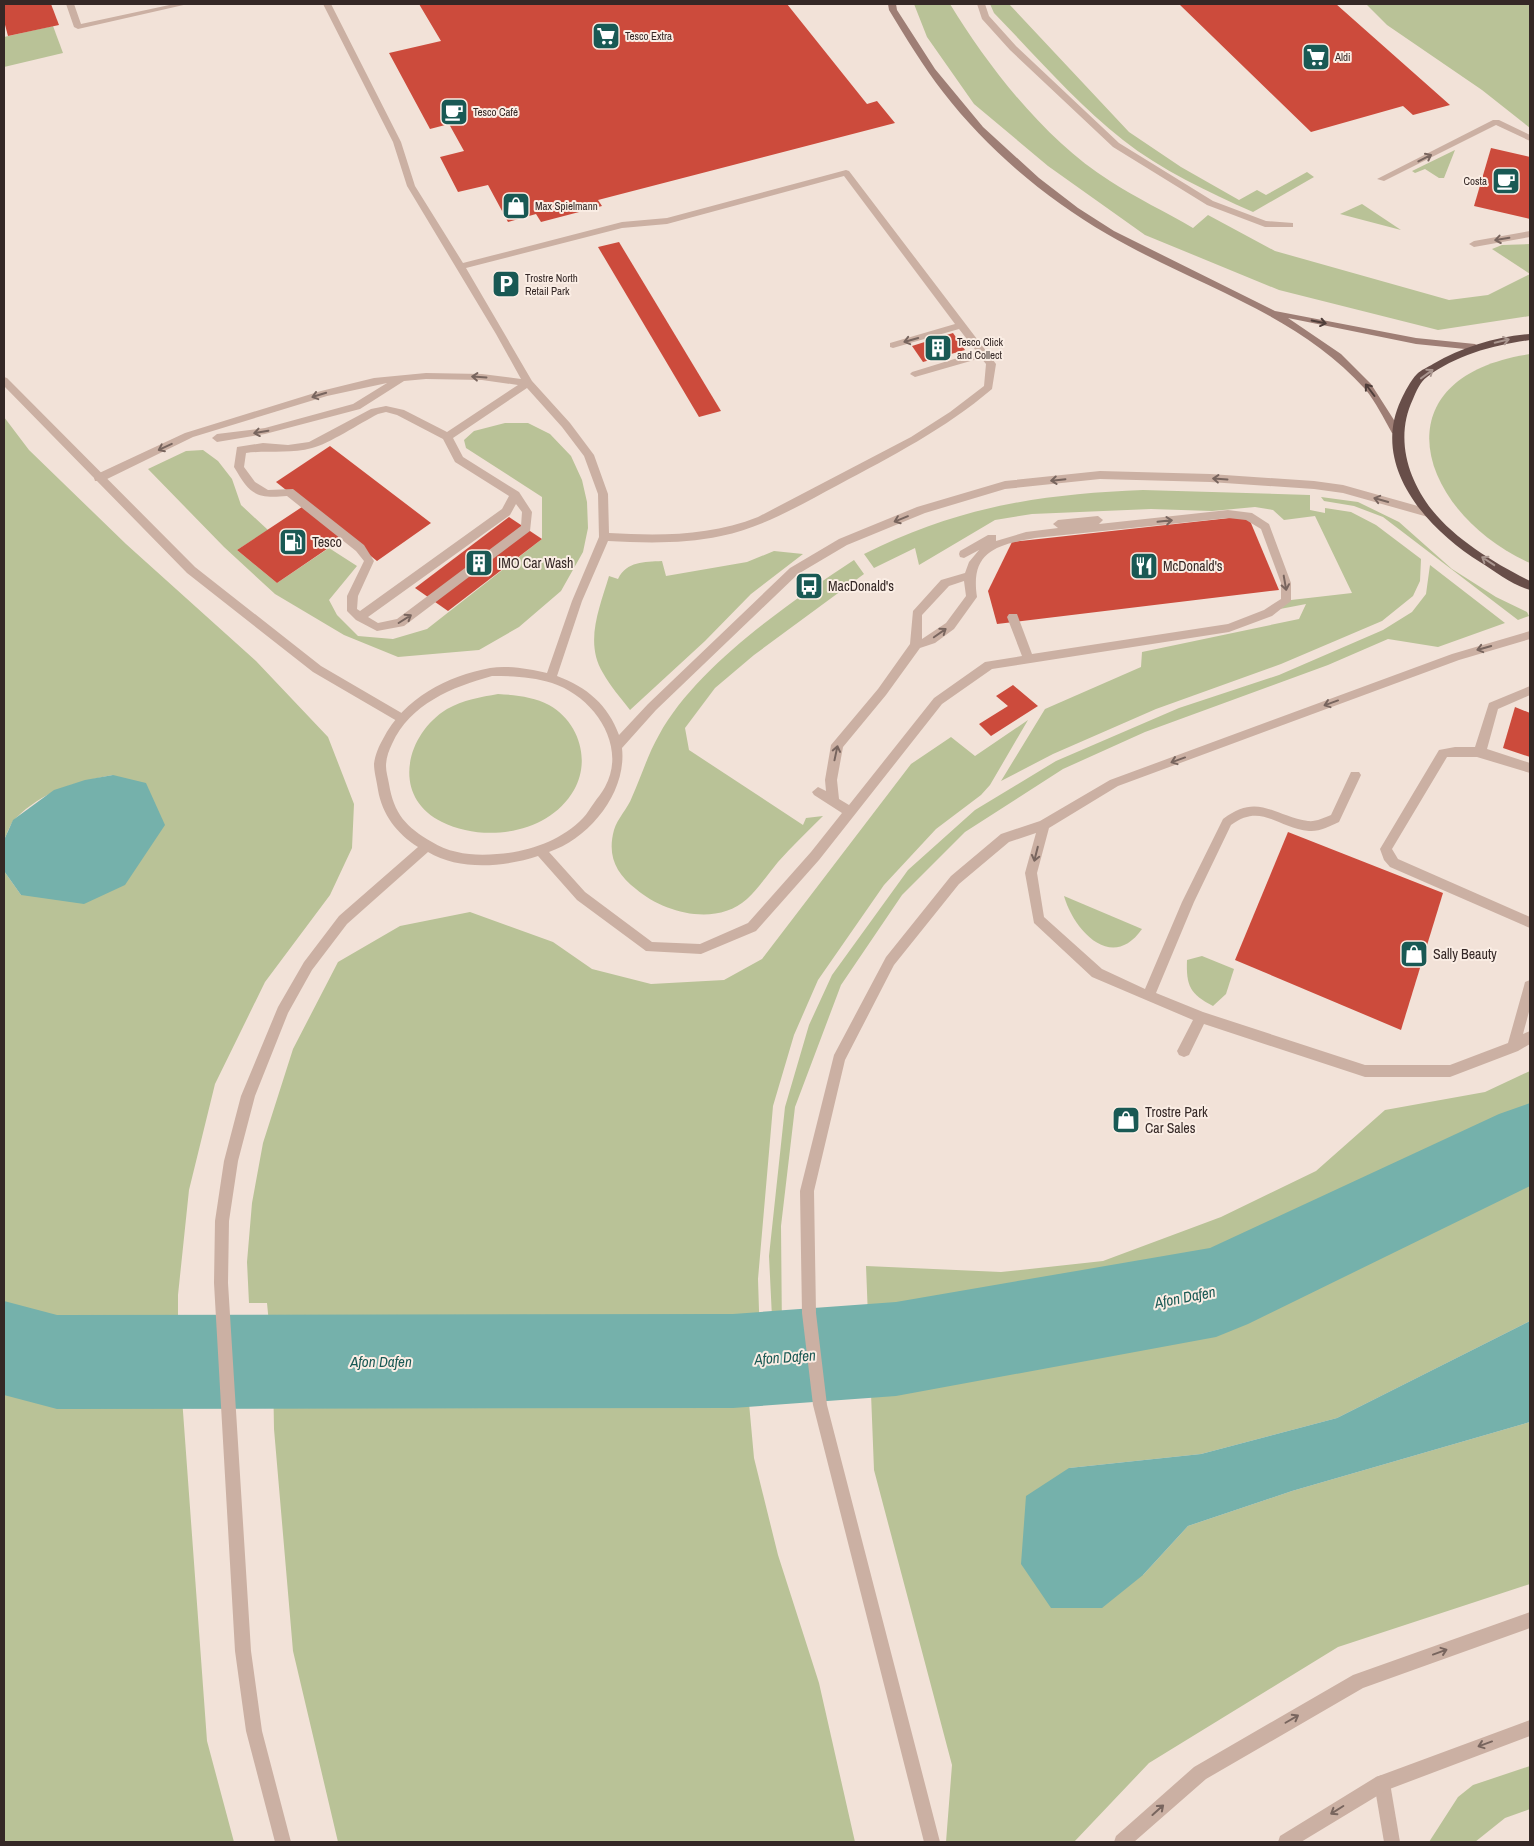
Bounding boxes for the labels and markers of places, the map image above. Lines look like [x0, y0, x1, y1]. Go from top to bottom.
supermarket icon: Tesco Extra [591, 21, 621, 51]
place label: Tesco Extra [625, 29, 672, 43]
supermarket icon: Aldi [1301, 42, 1331, 72]
place label: Aldi [1334, 50, 1351, 64]
cafe icon: Tesco Café [439, 97, 469, 127]
place label: Tesco Café [473, 105, 518, 119]
cafe icon: Costa [1491, 166, 1521, 196]
place label: Costa [1463, 174, 1487, 188]
shop icon: Max Spielmann [501, 191, 531, 221]
place label: Max Spielmann [535, 199, 598, 213]
parking icon: Trostre North Retail Park [491, 269, 521, 299]
place label: Trostre North Retail Park [525, 271, 578, 298]
building icon: Tesco Click and Collect [923, 333, 953, 363]
place label: Tesco Click and Collect [957, 335, 1004, 362]
fuel station icon: Tesco [278, 527, 308, 557]
place label: Tesco [312, 533, 342, 551]
building icon: IMO Car Wash [464, 548, 494, 578]
restaurant icon: McDonald's [1129, 551, 1159, 581]
place label: IMO Car Wash [498, 554, 574, 572]
place label: McDonald's [1163, 557, 1223, 575]
bus stop icon: MacDonald's [794, 571, 824, 601]
place label: MacDonald's [828, 577, 894, 595]
shop icon: Sally Beauty [1399, 939, 1429, 969]
place label: Sally Beauty [1433, 945, 1497, 963]
place label: Trostre Park Car Sales [1145, 1103, 1208, 1137]
shop icon: Trostre Park Car Sales [1111, 1105, 1141, 1135]

